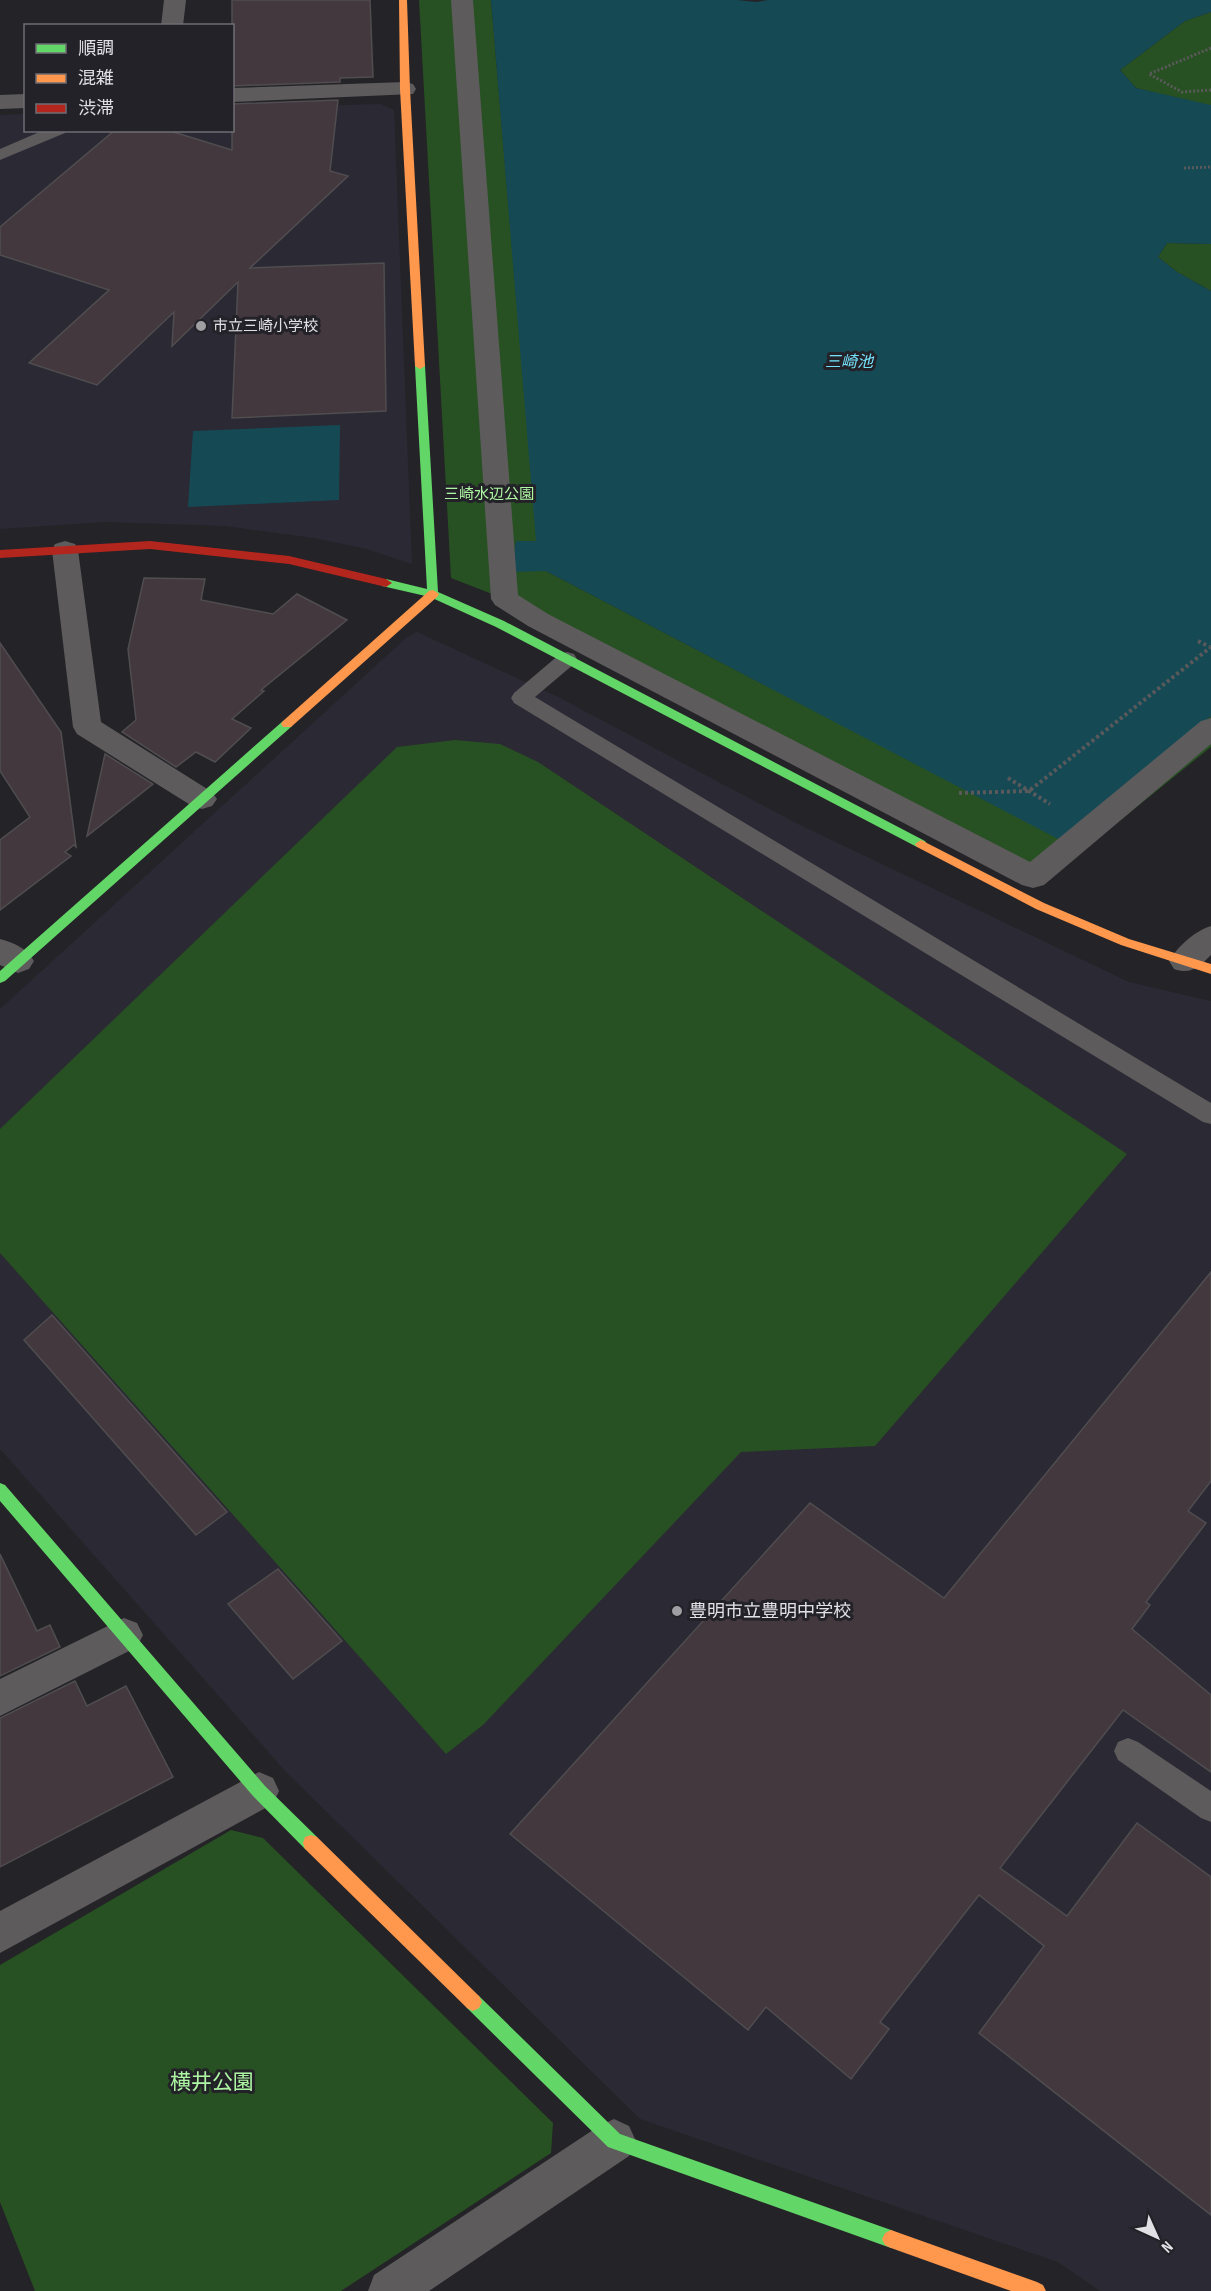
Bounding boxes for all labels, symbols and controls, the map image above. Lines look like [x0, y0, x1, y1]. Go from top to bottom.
legend [24, 24, 234, 132]
text: 順調 [78, 38, 114, 59]
text: 混雑 [78, 68, 114, 89]
text: 渋滞 [78, 98, 114, 119]
place label: 市立三崎小学校 [213, 317, 318, 336]
marker: 市立三崎小学校 [194, 319, 208, 333]
water label: 三崎池 [825, 353, 875, 372]
park label: 三崎水辺公園 [444, 485, 534, 504]
place label: 豊明市立豊明中学校 [689, 1601, 851, 1622]
marker: 豊明市立豊明中学校 [670, 1604, 684, 1618]
park label: 横井公園 [170, 2070, 254, 2095]
north arrow [1127, 2207, 1187, 2267]
text: N [1157, 2237, 1176, 2256]

